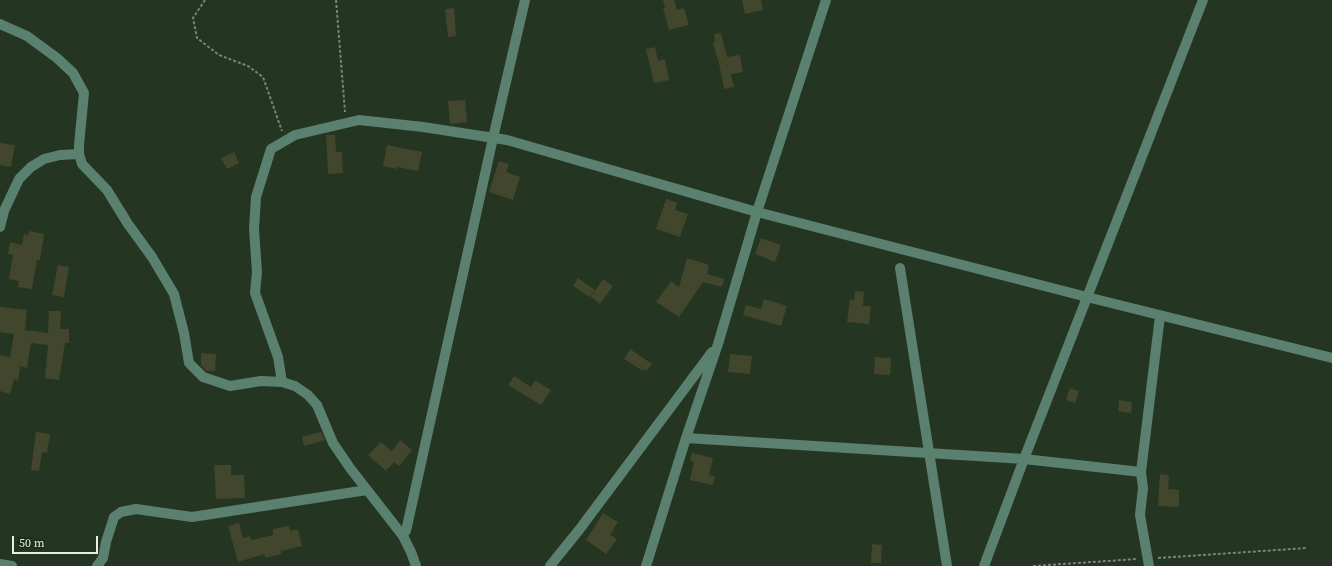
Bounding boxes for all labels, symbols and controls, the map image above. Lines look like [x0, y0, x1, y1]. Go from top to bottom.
scale bar [14, 528, 100, 554]
text: 50 m [19, 535, 45, 551]

